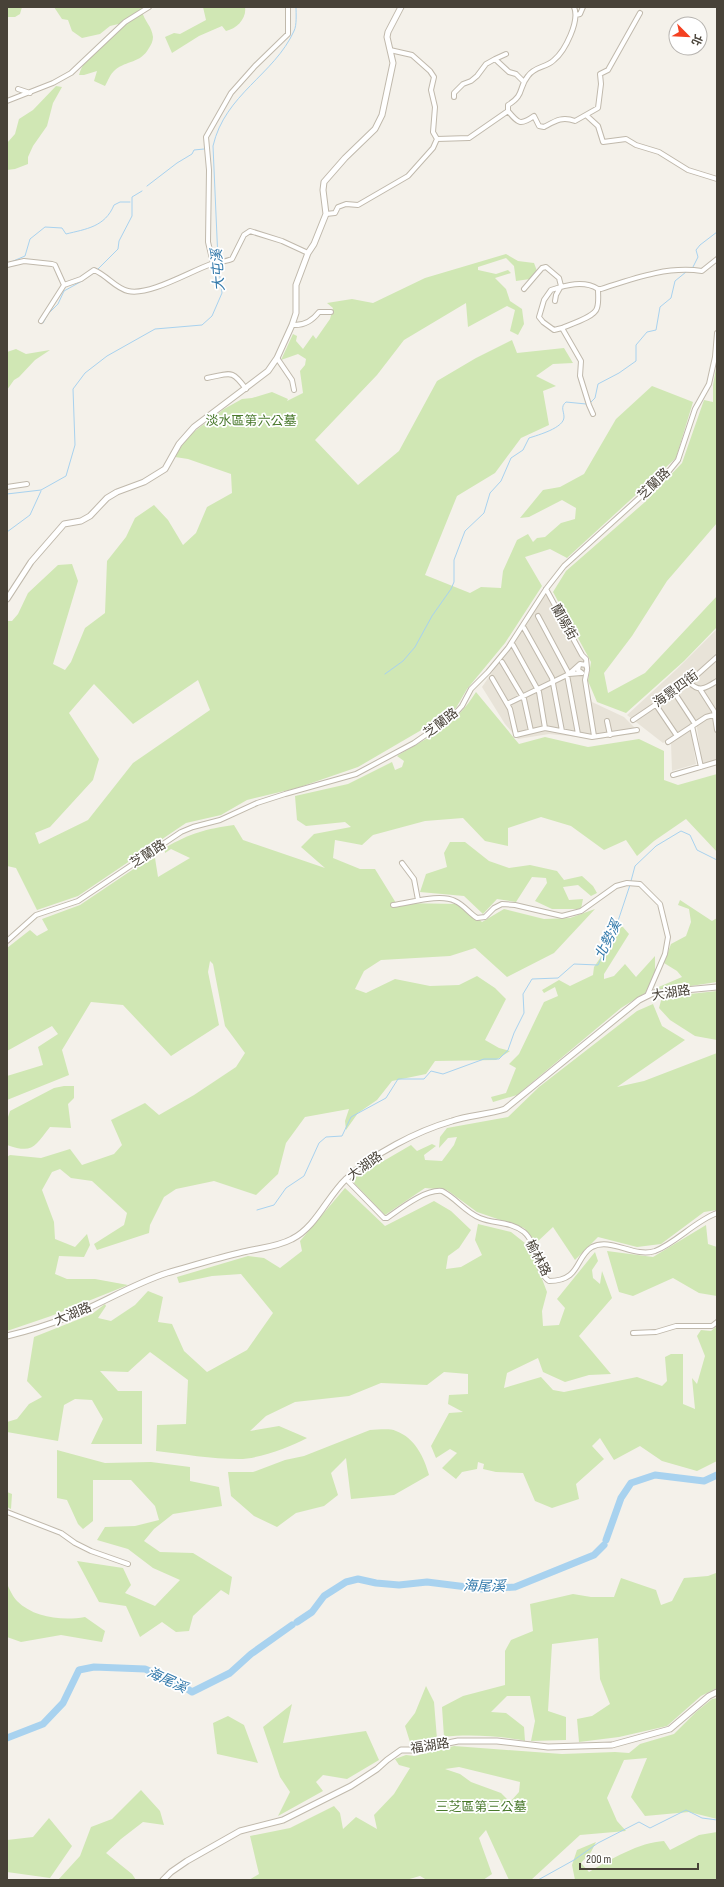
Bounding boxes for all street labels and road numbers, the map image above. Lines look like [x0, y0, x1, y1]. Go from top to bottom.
street label: 芝蘭路 [634, 465, 674, 503]
street label: 蘭陽街 [548, 601, 580, 643]
street label: 海景四街 [650, 667, 702, 711]
street label: 芝蘭路 [421, 705, 461, 741]
street label: 芝蘭路 [127, 837, 169, 871]
street label: 大湖路 [650, 982, 692, 1004]
street label: 大湖路 [345, 1148, 385, 1184]
street label: 榆林路 [522, 1237, 554, 1279]
street label: 大湖路 [52, 1299, 94, 1329]
street label: 福湖路 [409, 1735, 451, 1757]

